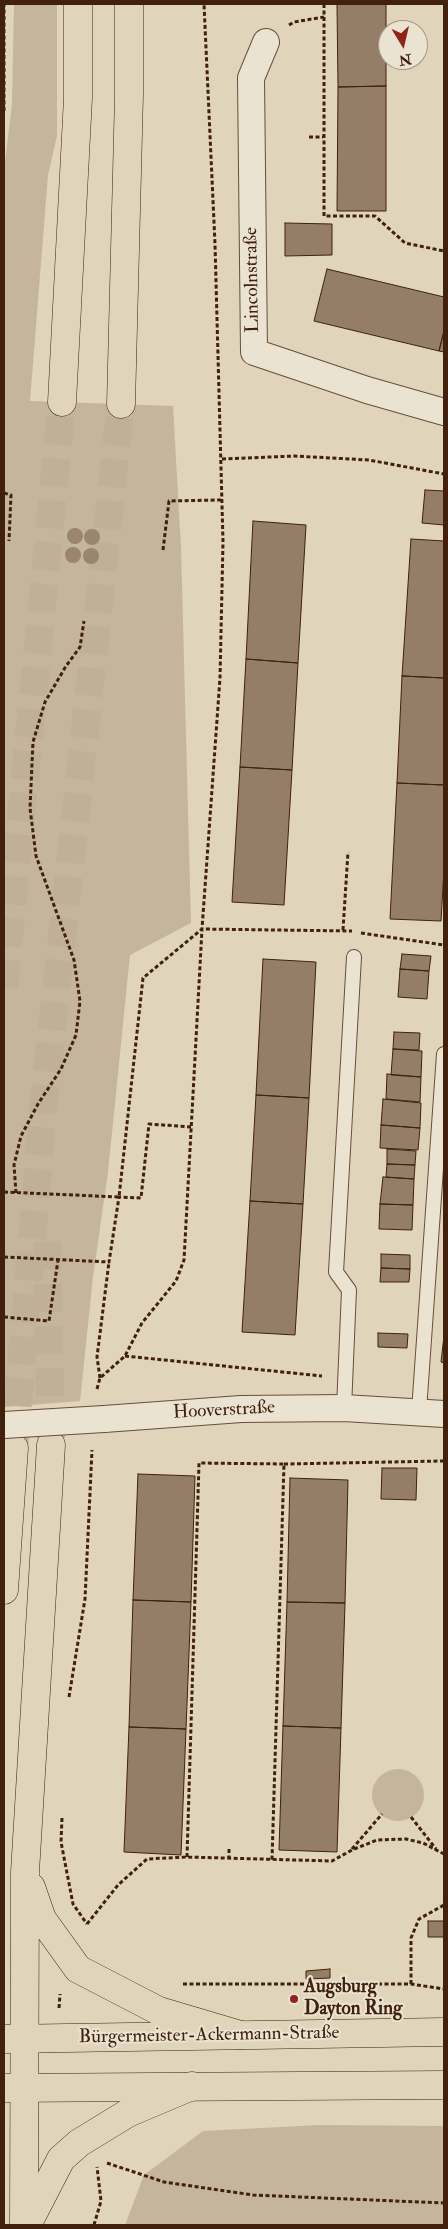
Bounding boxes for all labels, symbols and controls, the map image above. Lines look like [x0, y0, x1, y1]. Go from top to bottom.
north arrow [378, 20, 428, 70]
text: N [398, 50, 413, 69]
street label: Lincolnstraße [241, 227, 265, 333]
street label: Hooverstraße [172, 1397, 276, 1425]
place label: Augsburg Dayton Ring [304, 1977, 402, 2021]
marker: Augsburg Dayton Ring [288, 1993, 300, 2005]
street label: Bürgermeister-Ackermann-Straße [79, 2022, 339, 2050]

